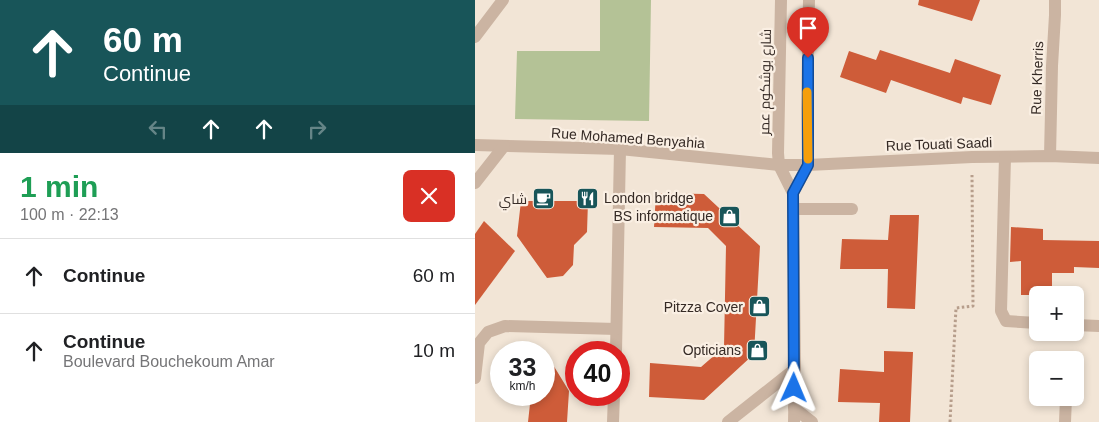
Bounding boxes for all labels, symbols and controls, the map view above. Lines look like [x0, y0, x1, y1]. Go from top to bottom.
pin [787, 7, 829, 58]
icon: arrive [794, 14, 822, 42]
icon: ahead [20, 20, 85, 85]
text: 60 m [103, 20, 183, 59]
street label: شارع بوشكوم عمر [756, 29, 776, 136]
street label: Rue Kherris [1028, 41, 1046, 115]
text: Continue [103, 61, 191, 86]
icon: left [144, 115, 172, 143]
icon: ahead [197, 115, 225, 143]
icon: ahead [250, 115, 278, 143]
icon: right [303, 115, 331, 143]
street label: Rue Mohamed Benyahia [551, 125, 706, 151]
street label: Rue Touati Saadi [886, 134, 992, 154]
text: 1 min [20, 170, 98, 203]
button: close [403, 170, 455, 222]
restaurant icon: London bridge [576, 186, 600, 210]
cafe icon: شاي [531, 187, 555, 211]
place label: London bridge [604, 190, 694, 206]
place label: شاي [499, 191, 527, 211]
shop icon: BS informatique [717, 204, 741, 228]
text: 100 m · 22:13 [20, 206, 119, 223]
place label: BS informatique [613, 208, 713, 224]
icon: ahead [20, 262, 48, 290]
text: Continue [63, 265, 145, 286]
text: 60 m [413, 265, 455, 286]
map controls [1029, 286, 1084, 406]
button: + [1029, 286, 1084, 341]
shop icon: Pitzza Cover [747, 295, 771, 319]
place label: Pitzza Cover [664, 299, 743, 315]
text: Continue [63, 331, 145, 352]
icon: ahead [20, 337, 48, 365]
shop icon: Opticians [745, 338, 769, 362]
text: 10 m [413, 340, 455, 361]
speed limit sign: 40 [565, 341, 630, 406]
place label: Opticians [683, 342, 741, 358]
button: − [1029, 351, 1084, 406]
text: Boulevard Bouchekoum Amar [63, 353, 275, 370]
text: 33 [509, 353, 536, 381]
position arrow [767, 361, 819, 413]
text: km/h [509, 379, 536, 393]

